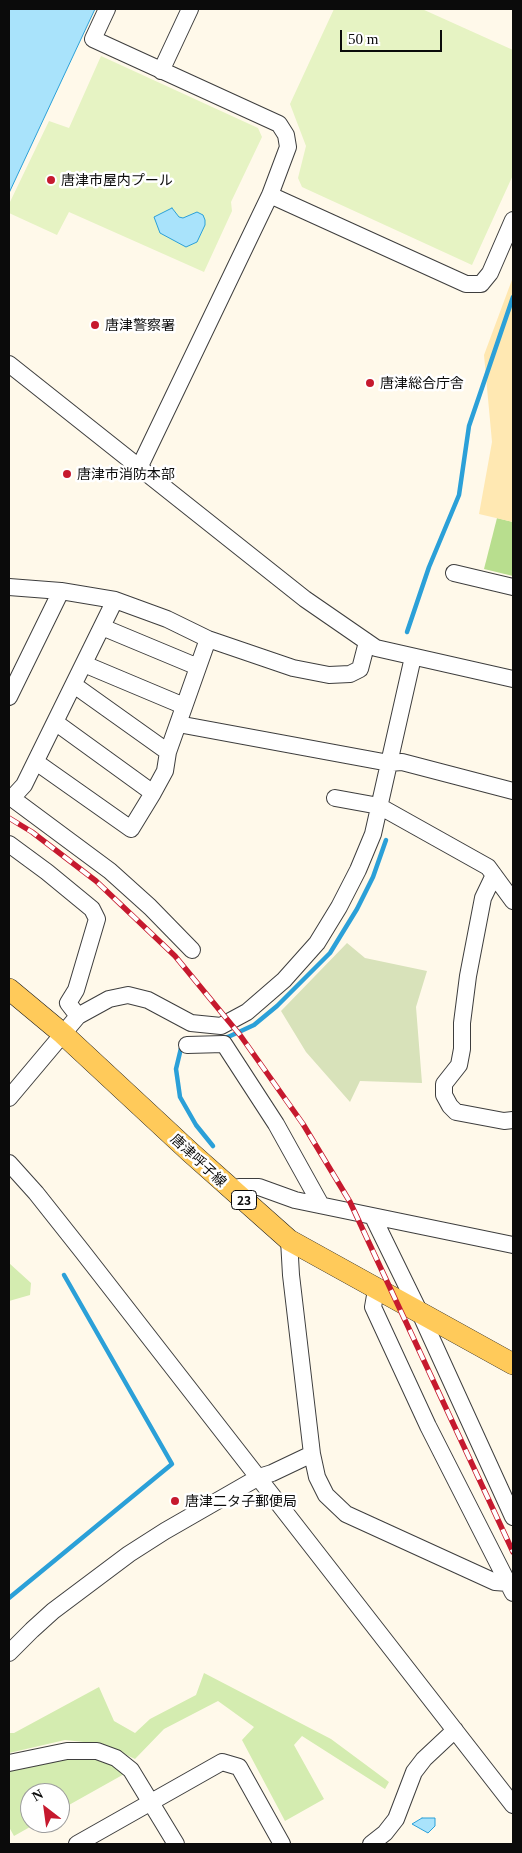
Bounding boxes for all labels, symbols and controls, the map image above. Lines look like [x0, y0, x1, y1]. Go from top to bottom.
scale bar [342, 20, 444, 52]
text: 50 m [348, 31, 378, 47]
place label: 唐津市屋内プール [61, 172, 173, 188]
marker: 唐津市屋内プール [45, 174, 57, 186]
place label: 唐津警察署 [105, 317, 175, 333]
marker: 唐津警察署 [89, 319, 101, 331]
place label: 唐津総合庁舎 [380, 375, 464, 391]
marker: 唐津総合庁舎 [364, 377, 376, 389]
place label: 唐津市消防本部 [77, 466, 175, 482]
marker: 唐津市消防本部 [61, 468, 73, 480]
street label: 唐津呼子線 [168, 1130, 230, 1190]
road number: 23 [232, 1190, 256, 1210]
place label: 唐津二タ子郵便局 [185, 1493, 297, 1509]
marker: 唐津二タ子郵便局 [169, 1495, 181, 1507]
north arrow [20, 1783, 70, 1833]
text: N [30, 1786, 46, 1804]

